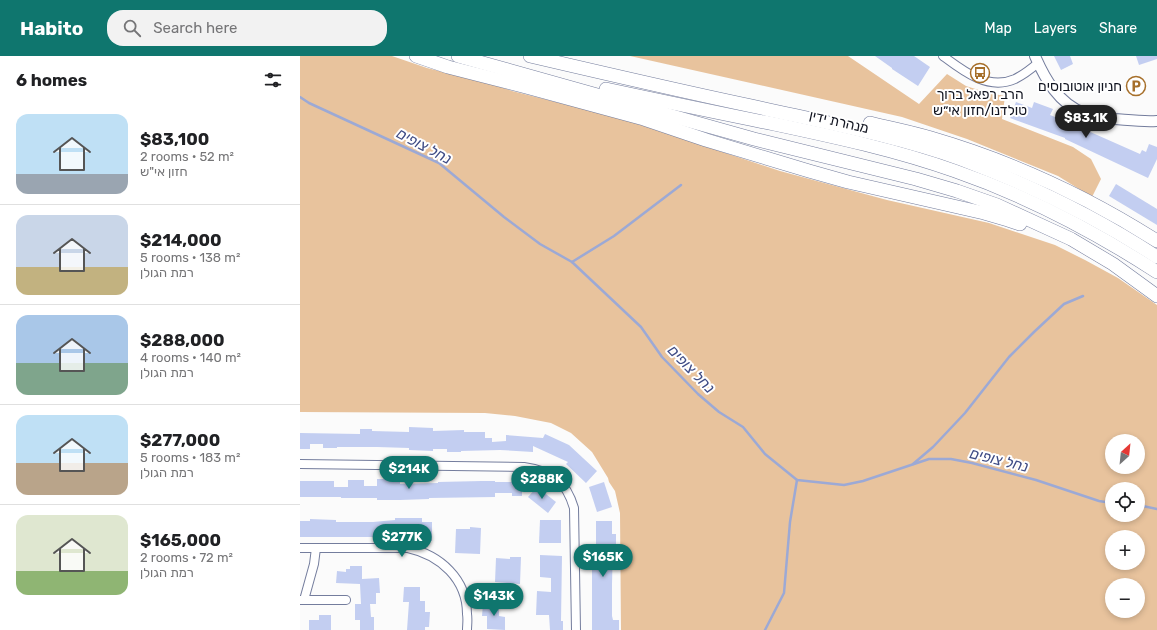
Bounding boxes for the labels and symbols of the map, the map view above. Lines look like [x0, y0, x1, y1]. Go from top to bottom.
bus stop icon: הרב רפאל ברוך טולדנו/חזון אי״ש [969, 62, 991, 84]
parking icon: חניון אוטובוסים [1125, 75, 1147, 97]
place label: חניון אוטובוסים [1038, 78, 1122, 95]
place label: הרב רפאל ברוך טולדנו/חזון אי״ש [933, 86, 1027, 119]
pin: $83.1K [1053, 105, 1119, 139]
street label: מנהרת ידין [807, 107, 871, 137]
water label: נחל צופים [393, 124, 455, 168]
water label: נחל צופים [664, 341, 718, 397]
north arrow [1105, 434, 1145, 474]
water label: נחל צופים [968, 444, 1030, 476]
pin: $214K [381, 456, 437, 490]
pin: $288K [514, 466, 570, 500]
pin: $277K [374, 524, 430, 558]
pin: $165K [575, 544, 631, 578]
pin: $143K [466, 583, 522, 617]

